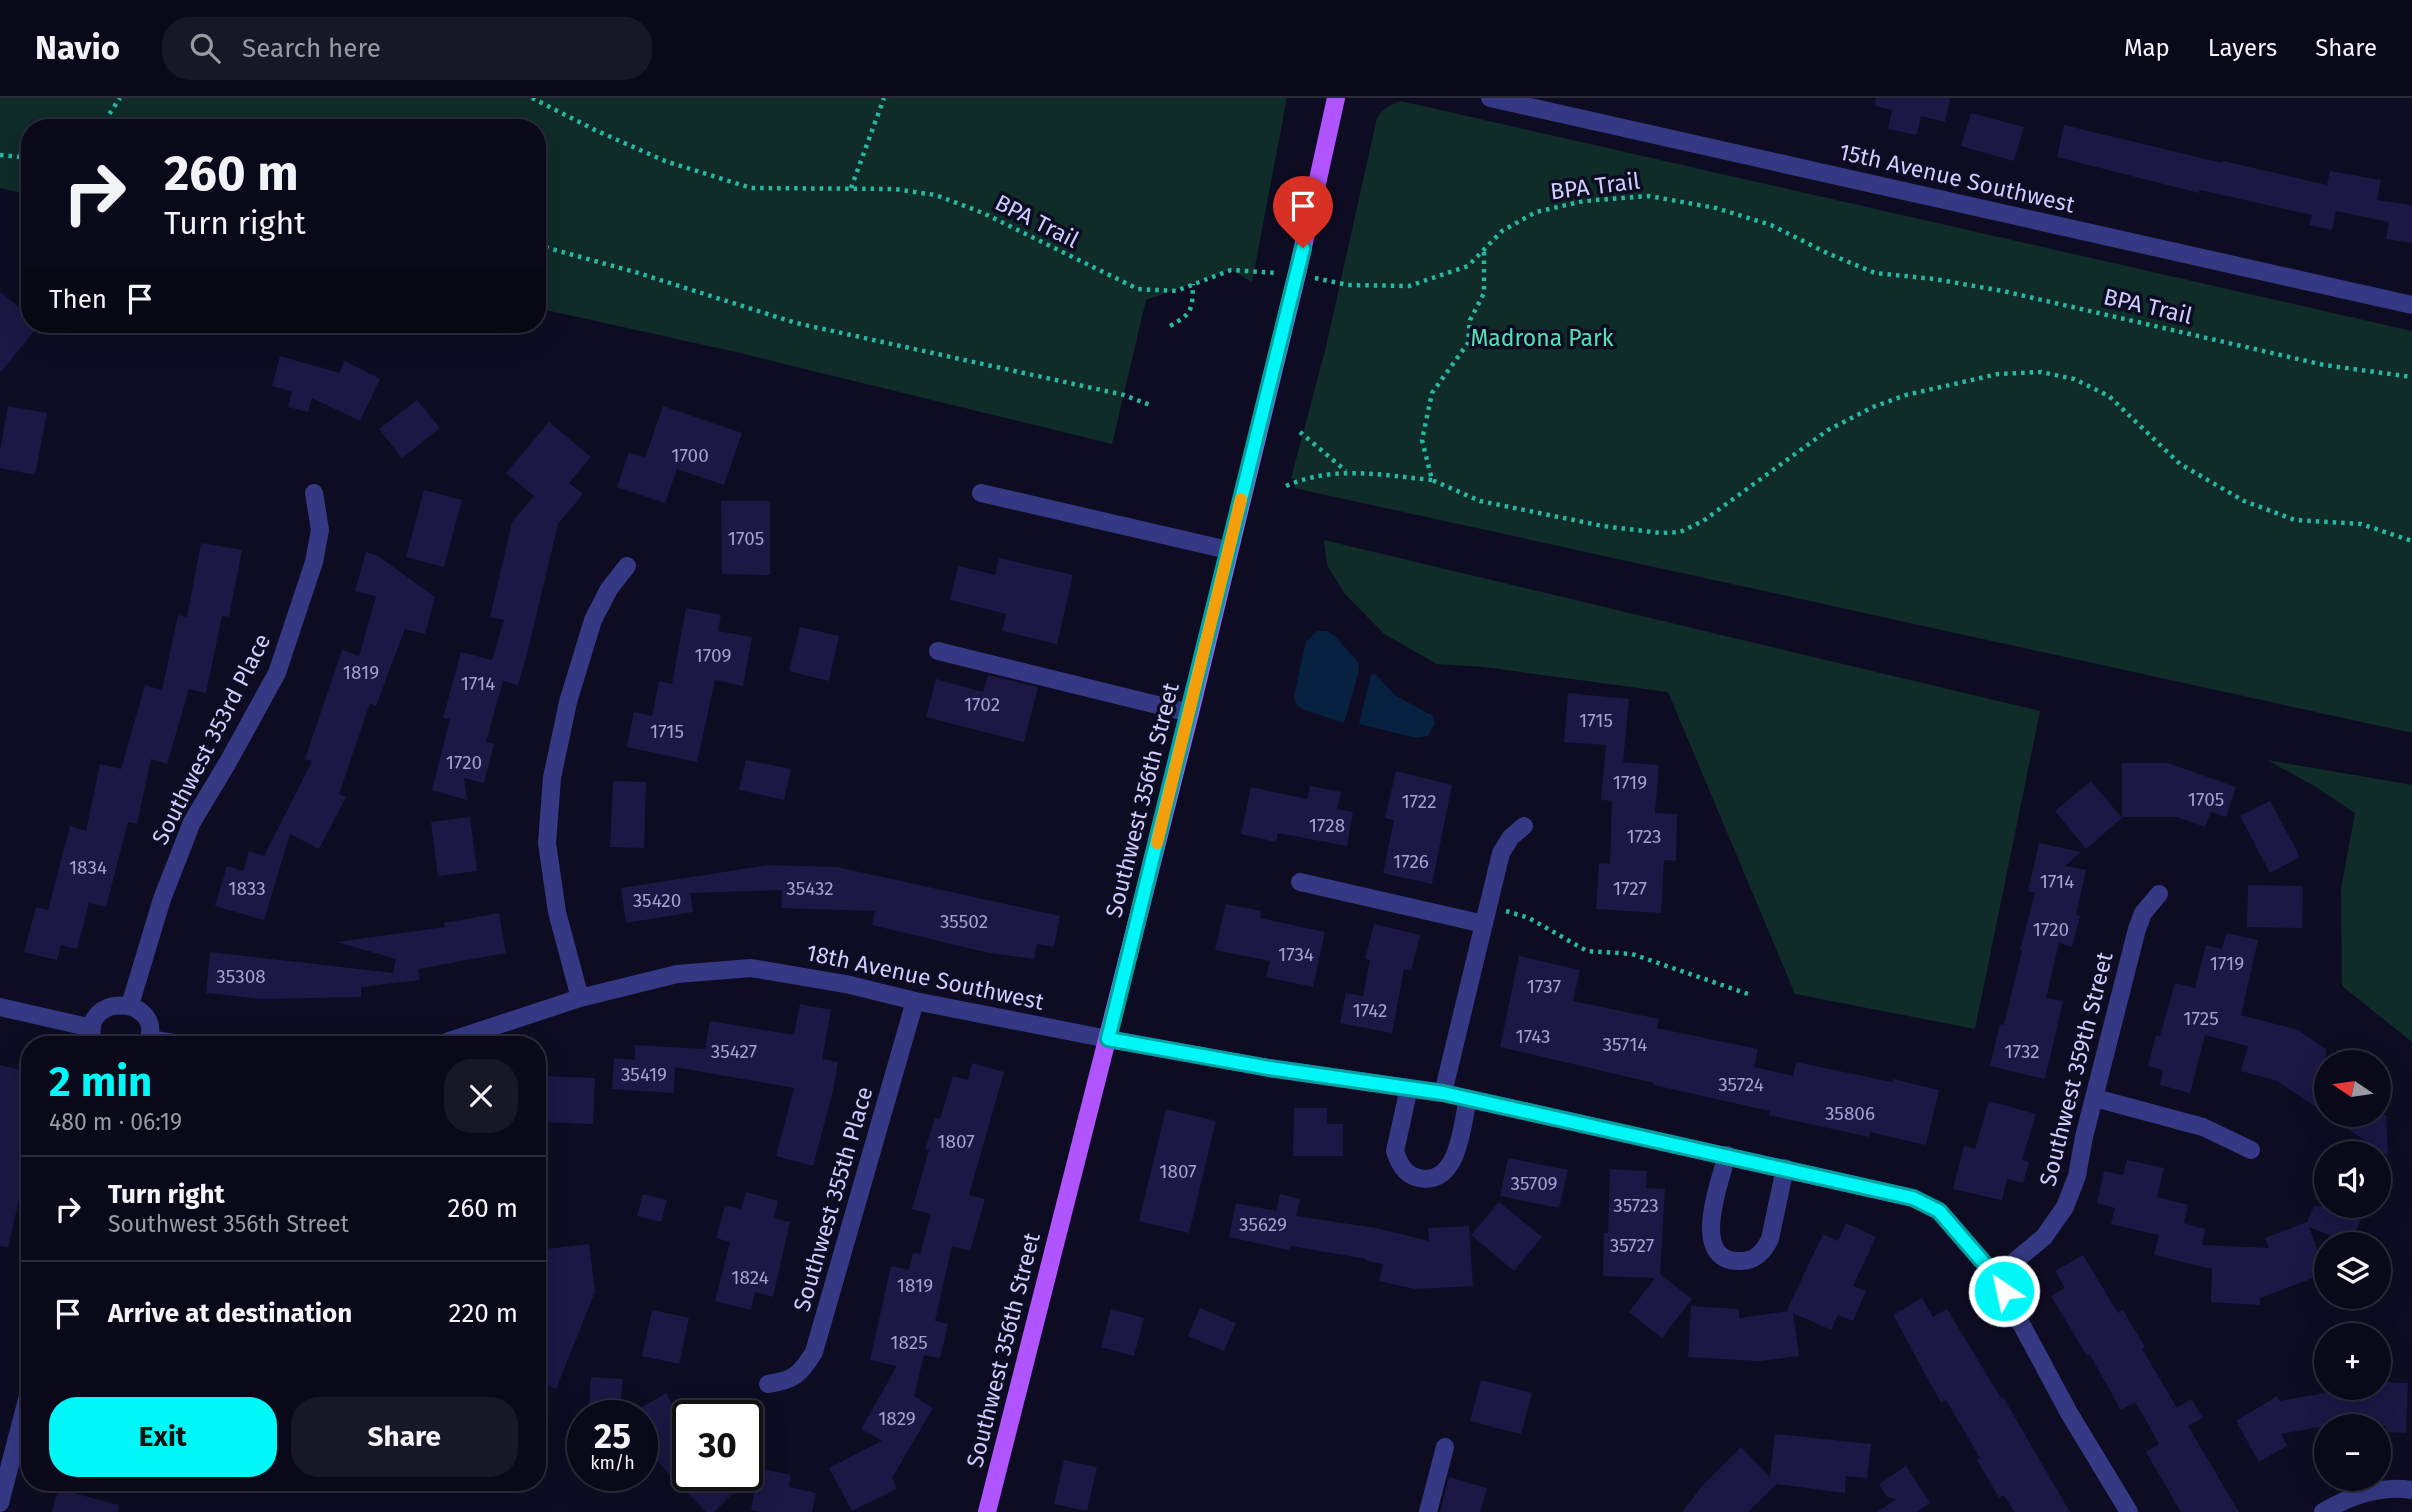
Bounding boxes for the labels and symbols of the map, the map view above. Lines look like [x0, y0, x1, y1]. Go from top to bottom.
street label: 15th Avenue Southwest [1837, 137, 2078, 219]
street label: BPA Trail [1548, 167, 1642, 205]
pin [1273, 176, 1333, 248]
street label: BPA Trail [990, 188, 1084, 254]
street label: BPA Trail [2101, 282, 2195, 330]
park label: Madrona Park [1470, 324, 1614, 352]
house number: 1700 [671, 444, 709, 467]
house number: 1705 [728, 527, 764, 550]
street label: Southwest 353rd Place [146, 629, 276, 849]
house number: 1709 [695, 644, 731, 667]
house number: 1819 [343, 661, 379, 684]
house number: 1714 [461, 672, 495, 695]
street label: Southwest 356th Street [1099, 679, 1185, 920]
house number: 1702 [964, 693, 1000, 716]
house number: 1715 [1579, 709, 1613, 732]
house number: 1715 [650, 720, 684, 743]
house number: 1720 [446, 751, 482, 774]
house number: 1719 [1613, 771, 1647, 794]
house number: 1705 [2188, 788, 2224, 811]
house number: 1722 [1401, 790, 1437, 813]
house number: 1728 [1309, 814, 1345, 837]
house number: 1723 [1626, 825, 1662, 848]
house number: 1726 [1393, 850, 1429, 873]
house number: 1834 [69, 856, 107, 879]
house number: 1714 [2040, 870, 2074, 893]
house number: 1833 [228, 877, 266, 900]
house number: 35432 [786, 877, 834, 900]
house number: 1727 [1613, 877, 1647, 900]
house number: 35420 [633, 889, 681, 912]
house number: 35502 [940, 910, 988, 933]
house number: 1720 [2033, 918, 2069, 941]
street label: 18th Avenue Southwest [804, 938, 1047, 1016]
house number: 1734 [1278, 943, 1314, 966]
street label: Southwest 359th Street [2033, 948, 2119, 1189]
house number: 1719 [2210, 952, 2244, 975]
house number: 35308 [216, 965, 266, 988]
house number: 1737 [1527, 975, 1561, 998]
house number: 1742 [1352, 999, 1388, 1022]
house number: 1725 [2183, 1007, 2219, 1030]
house number: 1743 [1515, 1025, 1551, 1048]
house number: 35714 [1603, 1033, 1647, 1056]
house number: 35427 [711, 1040, 757, 1063]
house number: 1732 [2004, 1040, 2040, 1063]
north arrow [2314, 1050, 2390, 1127]
house number: 35419 [621, 1063, 667, 1086]
house number: 35724 [1718, 1073, 1764, 1096]
street label: Southwest 355th Place [787, 1083, 879, 1315]
house number: 35806 [1825, 1102, 1875, 1125]
house number: 1807 [937, 1130, 975, 1153]
house number: 1807 [1159, 1160, 1197, 1183]
house number: 35709 [1510, 1172, 1558, 1195]
house number: 35723 [1613, 1194, 1659, 1217]
house number: 35629 [1239, 1213, 1287, 1236]
street label: Southwest 356th Street [960, 1229, 1046, 1470]
house number: 35727 [1610, 1234, 1654, 1257]
position arrow [1967, 1254, 2041, 1328]
house number: 1824 [731, 1266, 769, 1289]
house number: 1819 [897, 1274, 933, 1297]
house number: 1825 [890, 1331, 928, 1354]
speed limit sign: 30 [672, 1400, 763, 1491]
house number: 1829 [878, 1407, 916, 1430]

